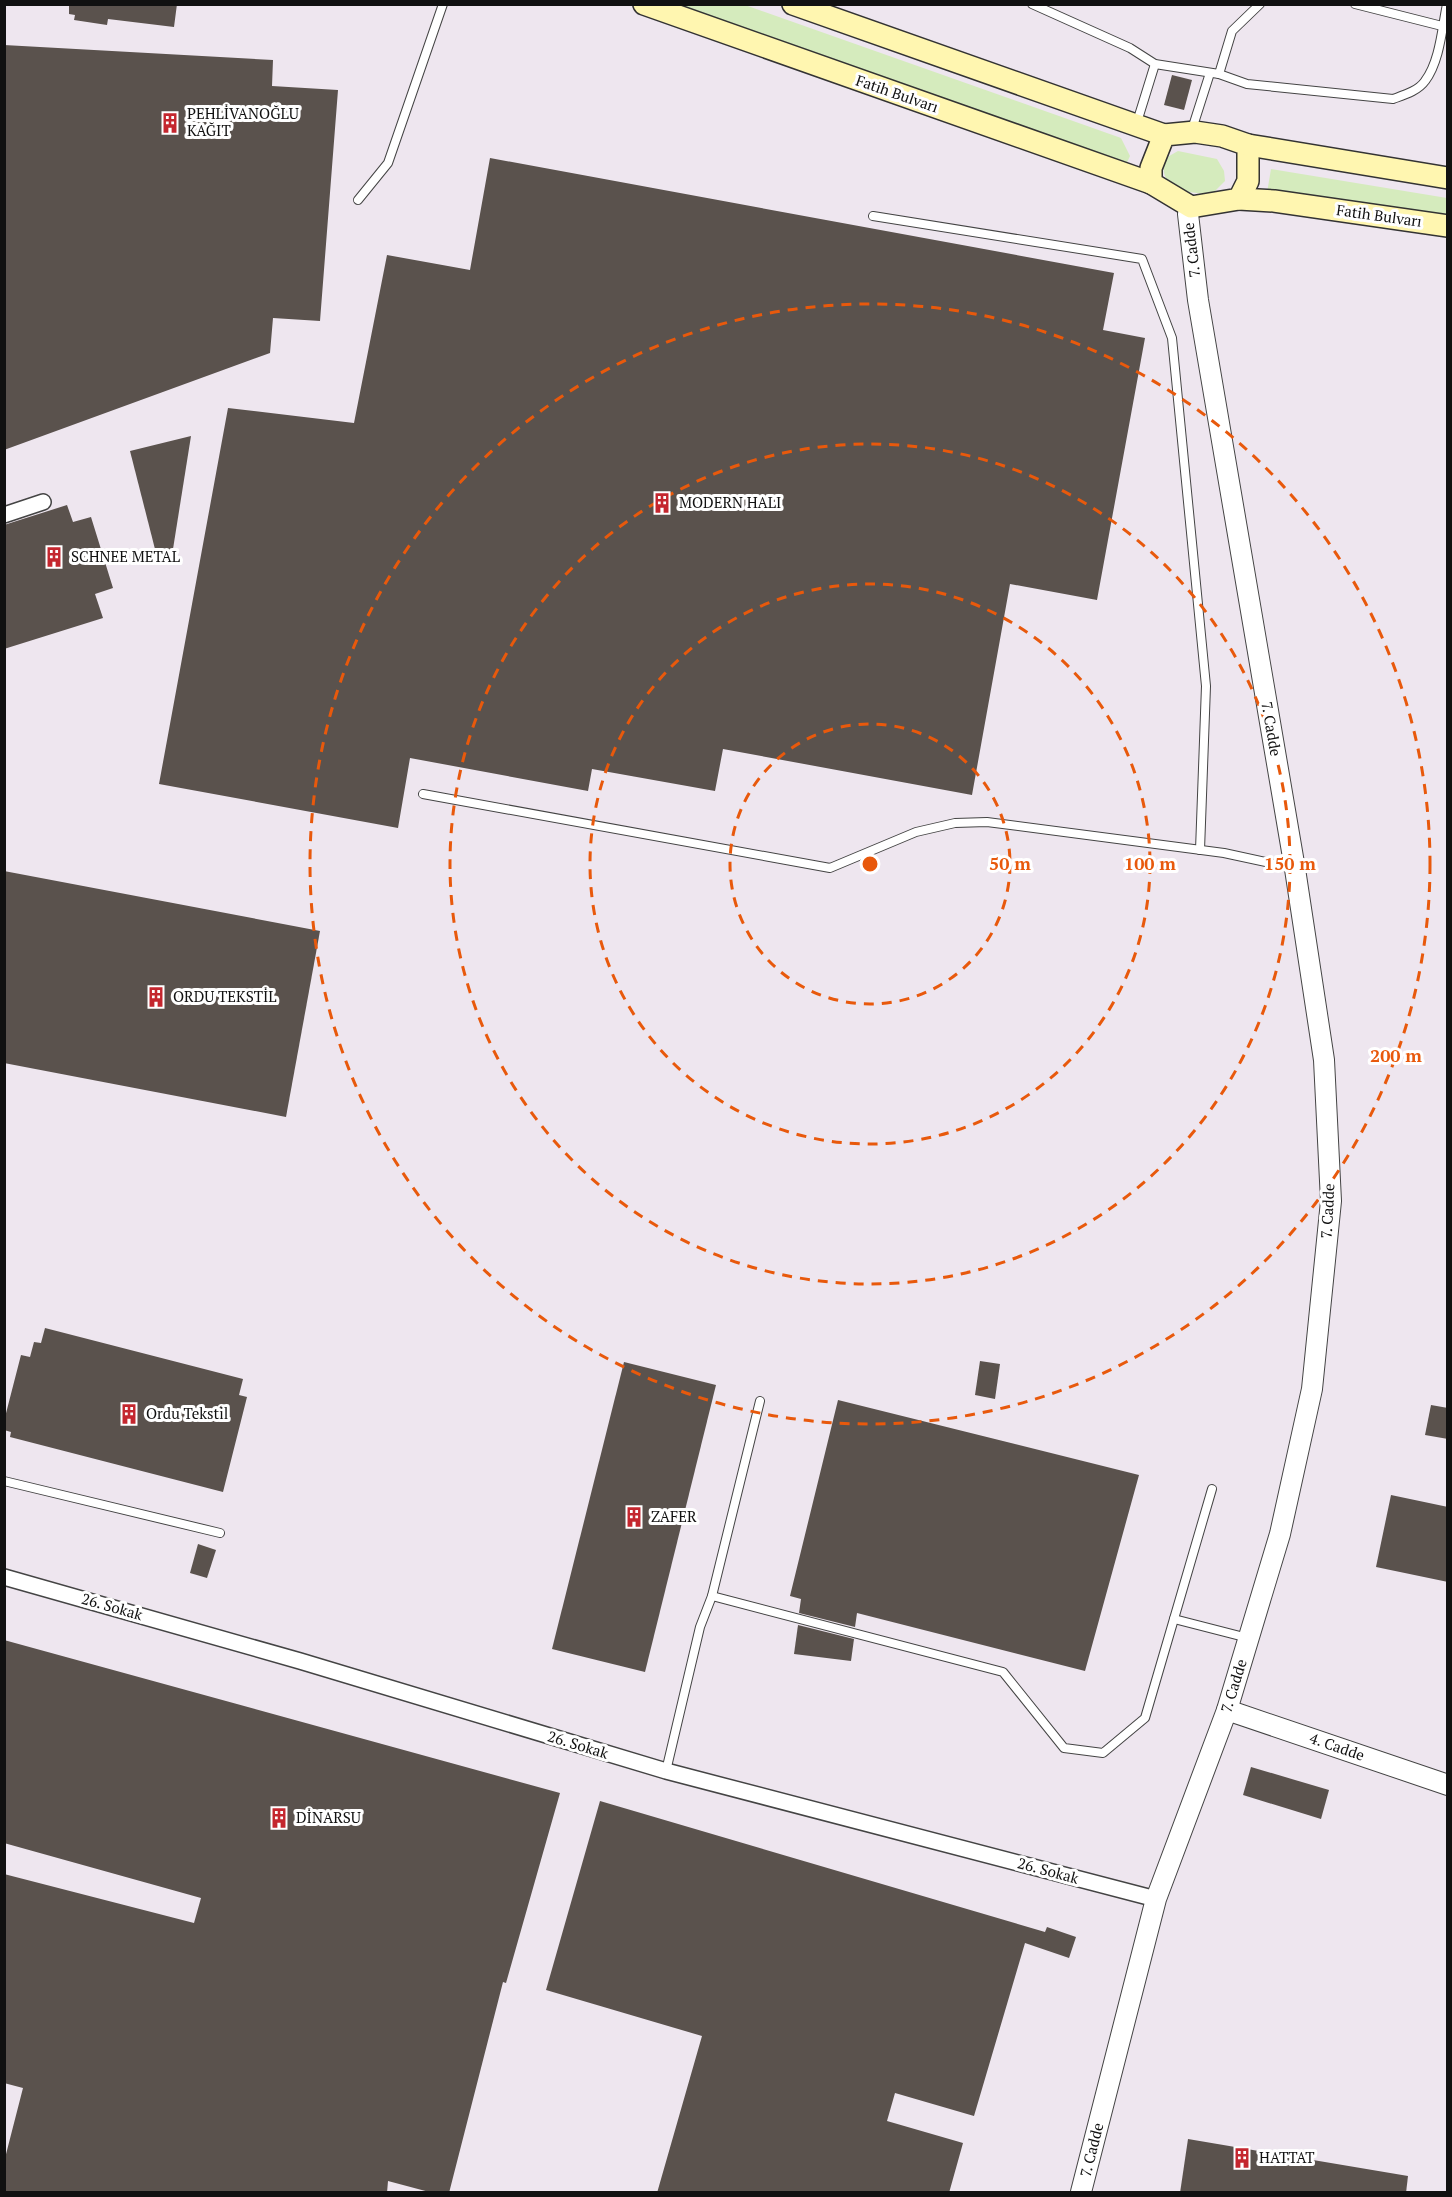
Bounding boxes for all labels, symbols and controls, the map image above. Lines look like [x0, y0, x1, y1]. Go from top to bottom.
street label: Fatih Bulvarı [853, 70, 941, 117]
place label: PEHLİVANOĞLU KAĞIT [187, 103, 299, 140]
building icon: PEHLİVANOĞLU KAĞIT [158, 111, 182, 135]
street label: Fatih Bulvarı [1335, 199, 1423, 231]
street label: 7. Cadde [1178, 222, 1204, 279]
building icon: MODERN HALI [650, 491, 674, 515]
place label: MODERN HALI [679, 492, 781, 512]
building icon: SCHNEE METAL [42, 545, 66, 569]
place label: SCHNEE METAL [71, 546, 180, 566]
street label: 7. Cadde [1257, 700, 1287, 758]
text: 50 m [989, 851, 1031, 875]
text: 100 m [1124, 851, 1176, 875]
text: 150 m [1264, 851, 1316, 875]
centre of rings [860, 854, 880, 874]
building icon: ORDU TEKSTİL [144, 985, 168, 1009]
place label: ORDU TEKSTİL [173, 986, 277, 1006]
text: 200 m [1370, 1043, 1422, 1067]
street label: 7. Cadde [1316, 1183, 1338, 1239]
building icon: Ordu Tekstil [117, 1402, 141, 1426]
place label: Ordu Tekstil [146, 1403, 228, 1423]
building icon: ZAFER [622, 1505, 646, 1529]
place label: ZAFER [651, 1506, 697, 1526]
street label: 26. Sokak [79, 1588, 145, 1624]
street label: 7. Cadde [1215, 1656, 1251, 1715]
street label: 26. Sokak [545, 1725, 611, 1763]
street label: 4. Cadde [1307, 1727, 1367, 1765]
building icon: DİNARSU [267, 1806, 291, 1830]
place label: DİNARSU [296, 1807, 361, 1827]
street label: 26. Sokak [1015, 1852, 1081, 1888]
street label: 7. Cadde [1075, 2121, 1107, 2179]
building icon: HATTAT [1230, 2146, 1254, 2170]
place label: HATTAT [1259, 2147, 1315, 2167]

